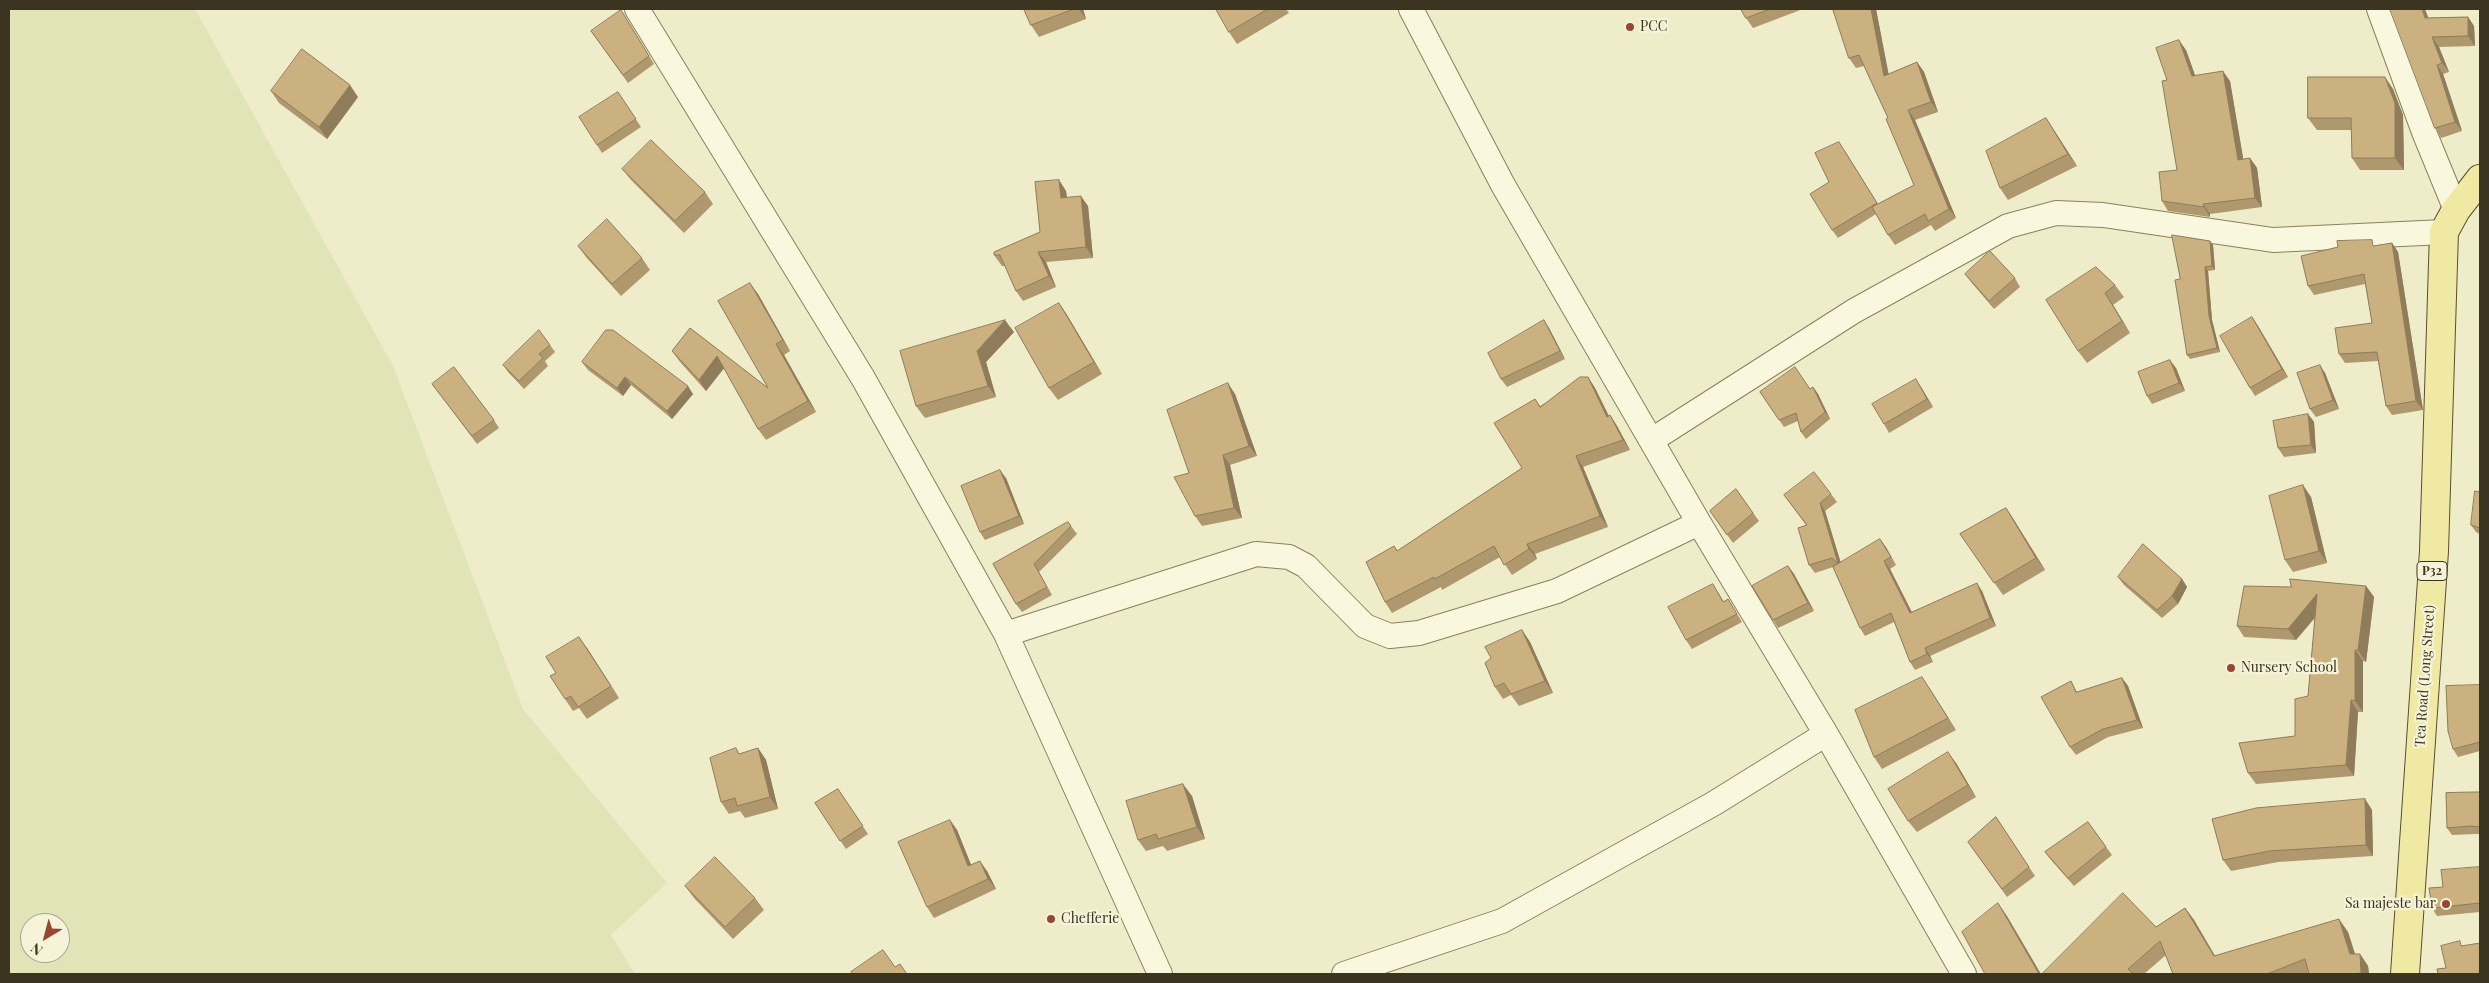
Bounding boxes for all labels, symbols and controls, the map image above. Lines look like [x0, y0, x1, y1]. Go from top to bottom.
place label: PCC [1640, 19, 1667, 35]
marker: PCC [1624, 21, 1636, 33]
road number: P32 [2417, 562, 2447, 580]
street label: Tea Road (Long Street) [2412, 605, 2438, 747]
place label: Nursery School [2241, 660, 2337, 676]
marker: Nursery School [2225, 662, 2237, 674]
place label: Sa majeste bar [2345, 896, 2436, 912]
marker: Sa majeste bar [2440, 898, 2452, 910]
place label: Chefferie [1061, 911, 1119, 927]
north arrow [20, 913, 70, 963]
marker: Chefferie [1045, 913, 1057, 925]
text: N [27, 939, 46, 960]

